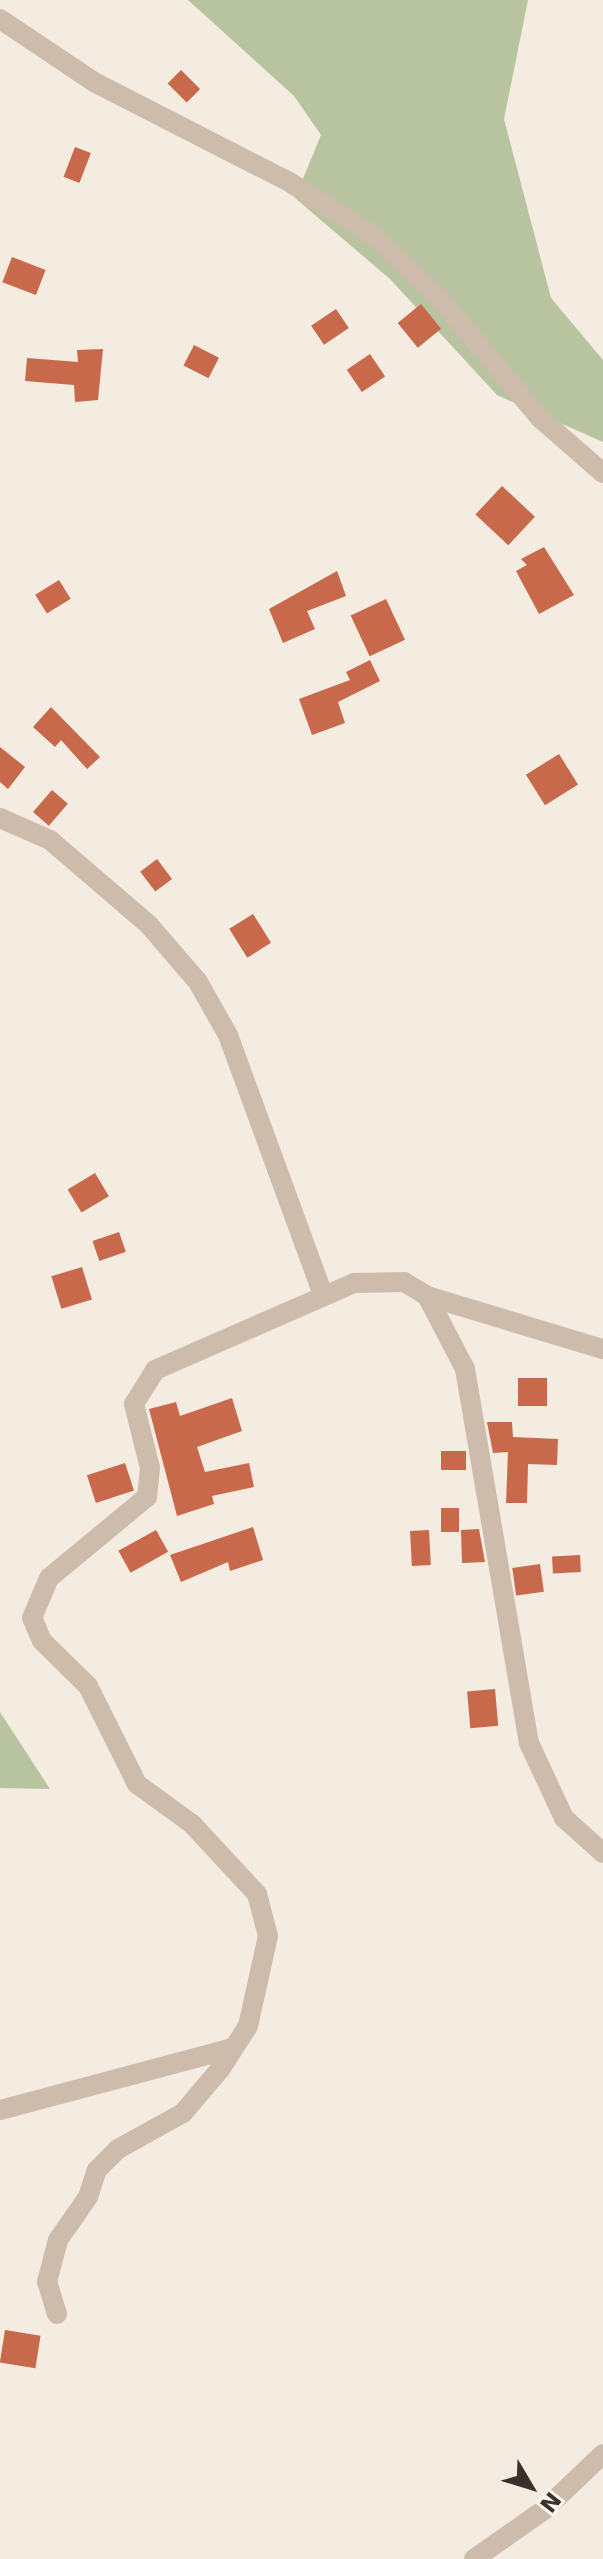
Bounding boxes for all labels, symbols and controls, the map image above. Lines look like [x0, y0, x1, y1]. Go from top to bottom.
north arrow [491, 2447, 571, 2527]
text: N [535, 2487, 566, 2517]

